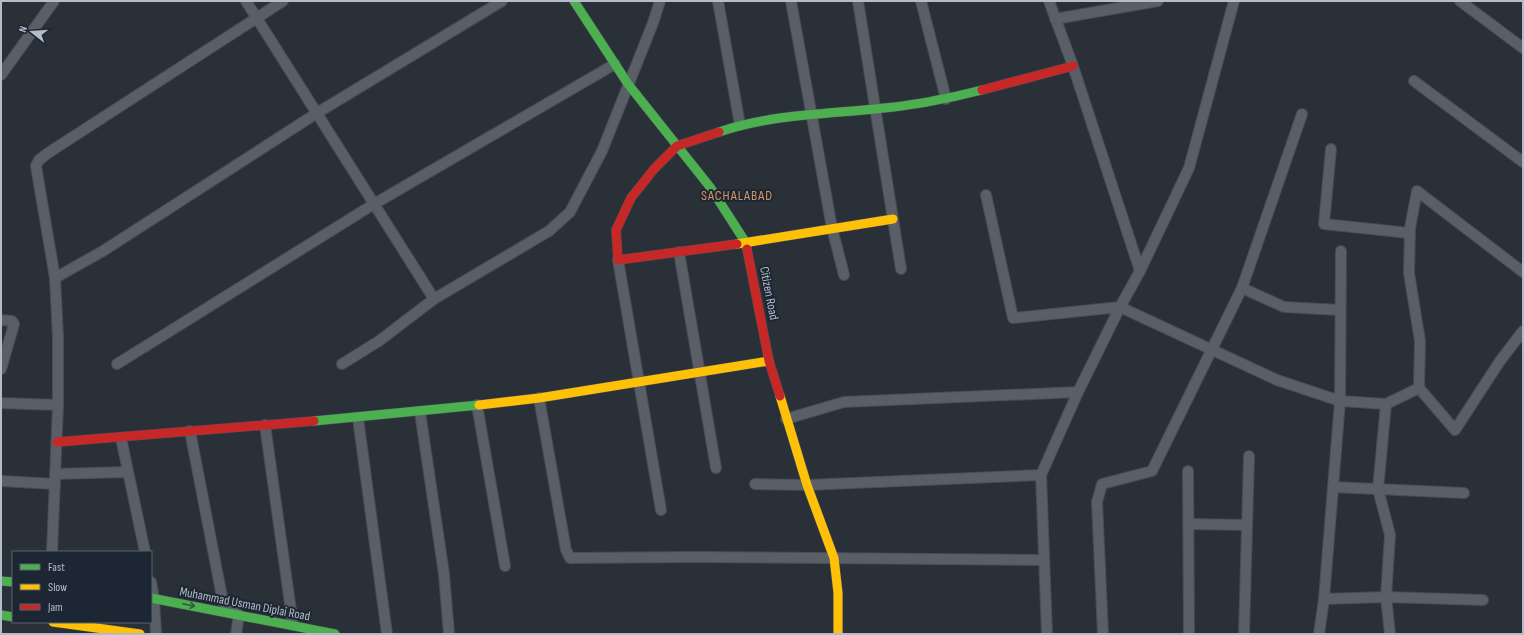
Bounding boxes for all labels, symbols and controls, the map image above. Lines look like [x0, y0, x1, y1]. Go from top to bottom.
north arrow [12, 12, 52, 52]
text: N [16, 24, 30, 34]
district label: SACHALABAD [701, 187, 773, 204]
street label: Citizen Road [756, 265, 782, 321]
legend [12, 551, 152, 623]
text: Fast [48, 560, 65, 575]
text: Slow [48, 580, 67, 595]
street label: Muhammad Usman Diplai Road [178, 583, 311, 625]
text: Jam [47, 600, 63, 615]
one-way arrow [182, 602, 195, 610]

